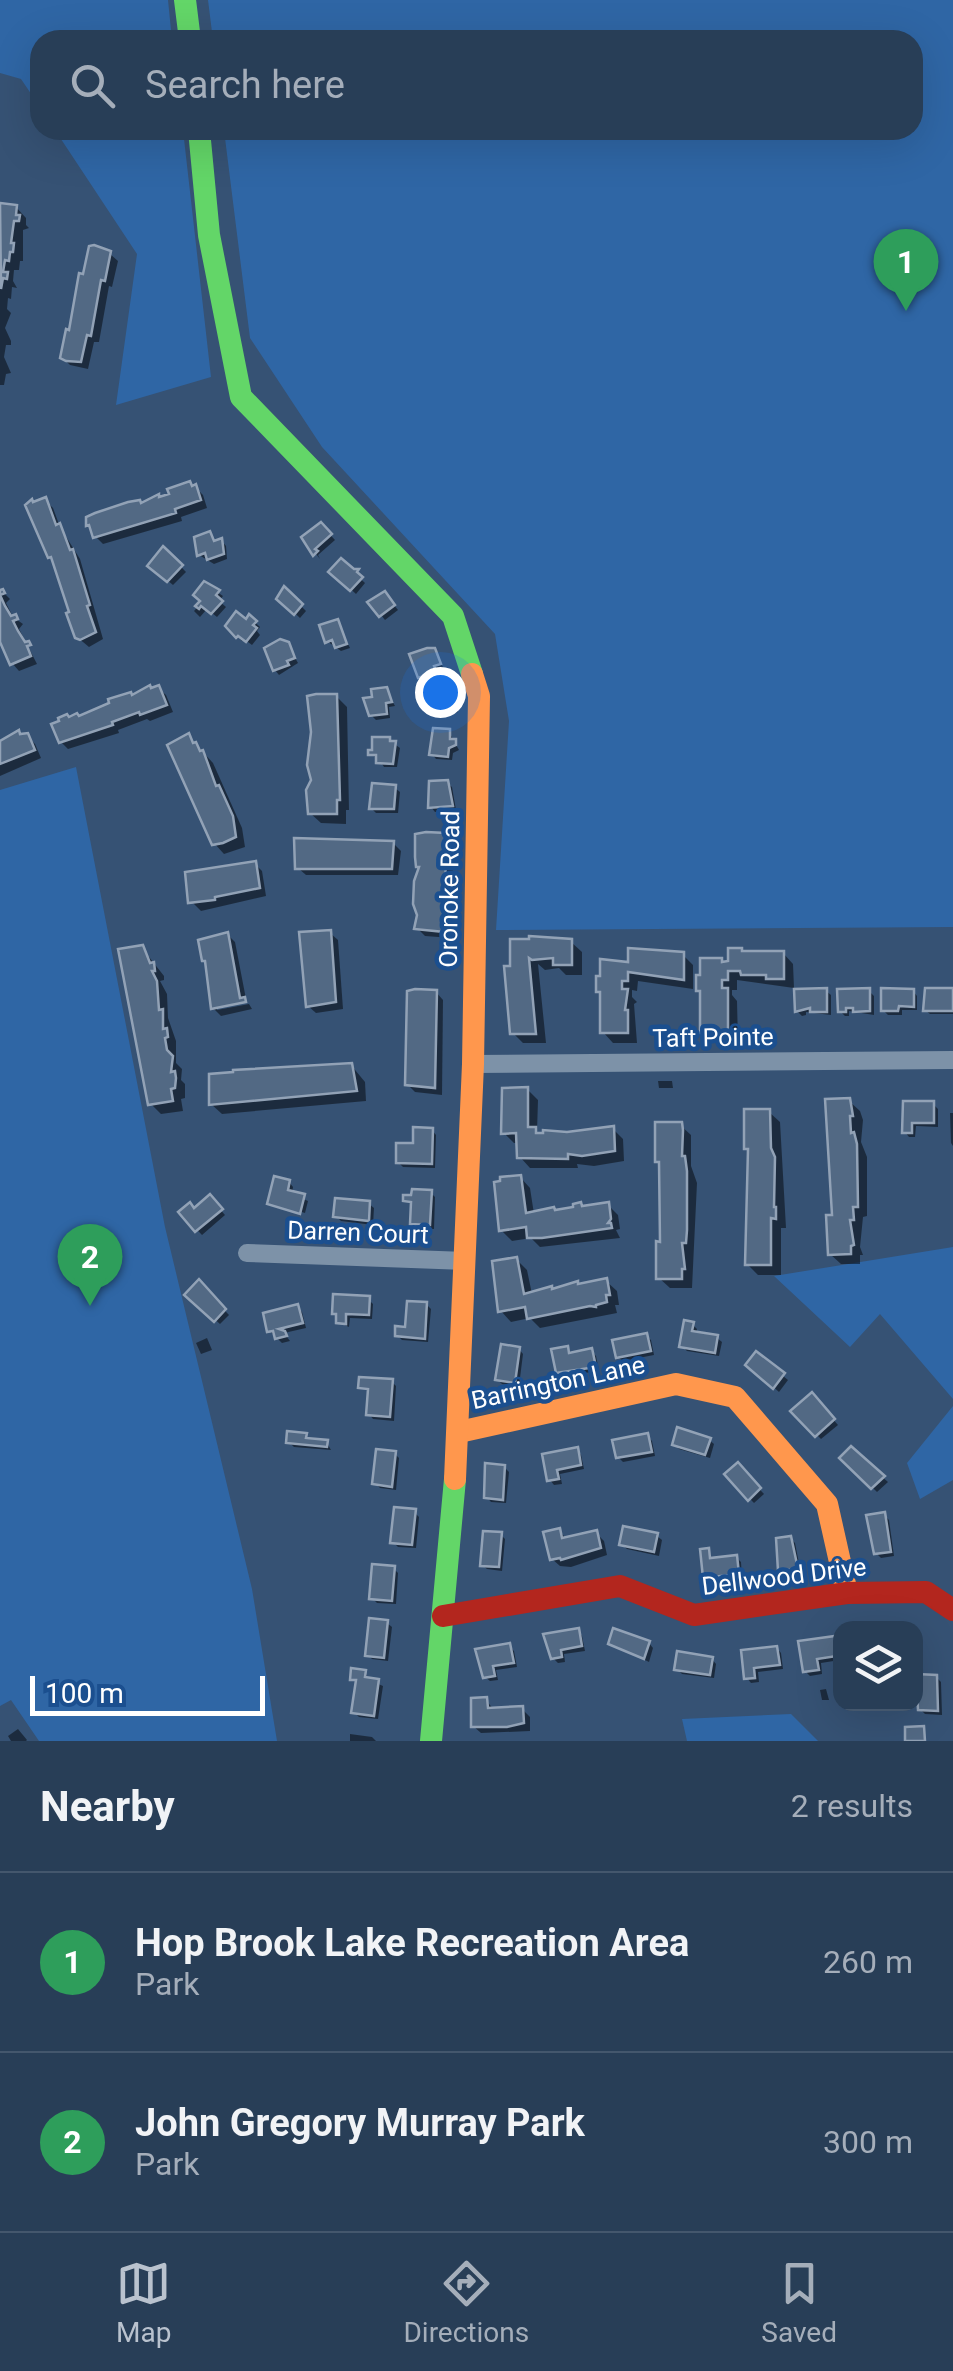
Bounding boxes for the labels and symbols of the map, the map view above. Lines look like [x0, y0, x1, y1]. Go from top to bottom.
pin: 1 [874, 228, 938, 311]
your location [415, 667, 466, 718]
street label: Oronoke Road [434, 810, 465, 968]
street label: Taft Pointe [652, 1022, 774, 1053]
street label: Darren Court [287, 1216, 429, 1249]
pin: 2 [58, 1224, 122, 1306]
street label: Barrington Lane [469, 1350, 647, 1415]
street label: Dellwood Drive [700, 1552, 868, 1601]
scale bar [30, 1671, 265, 1716]

